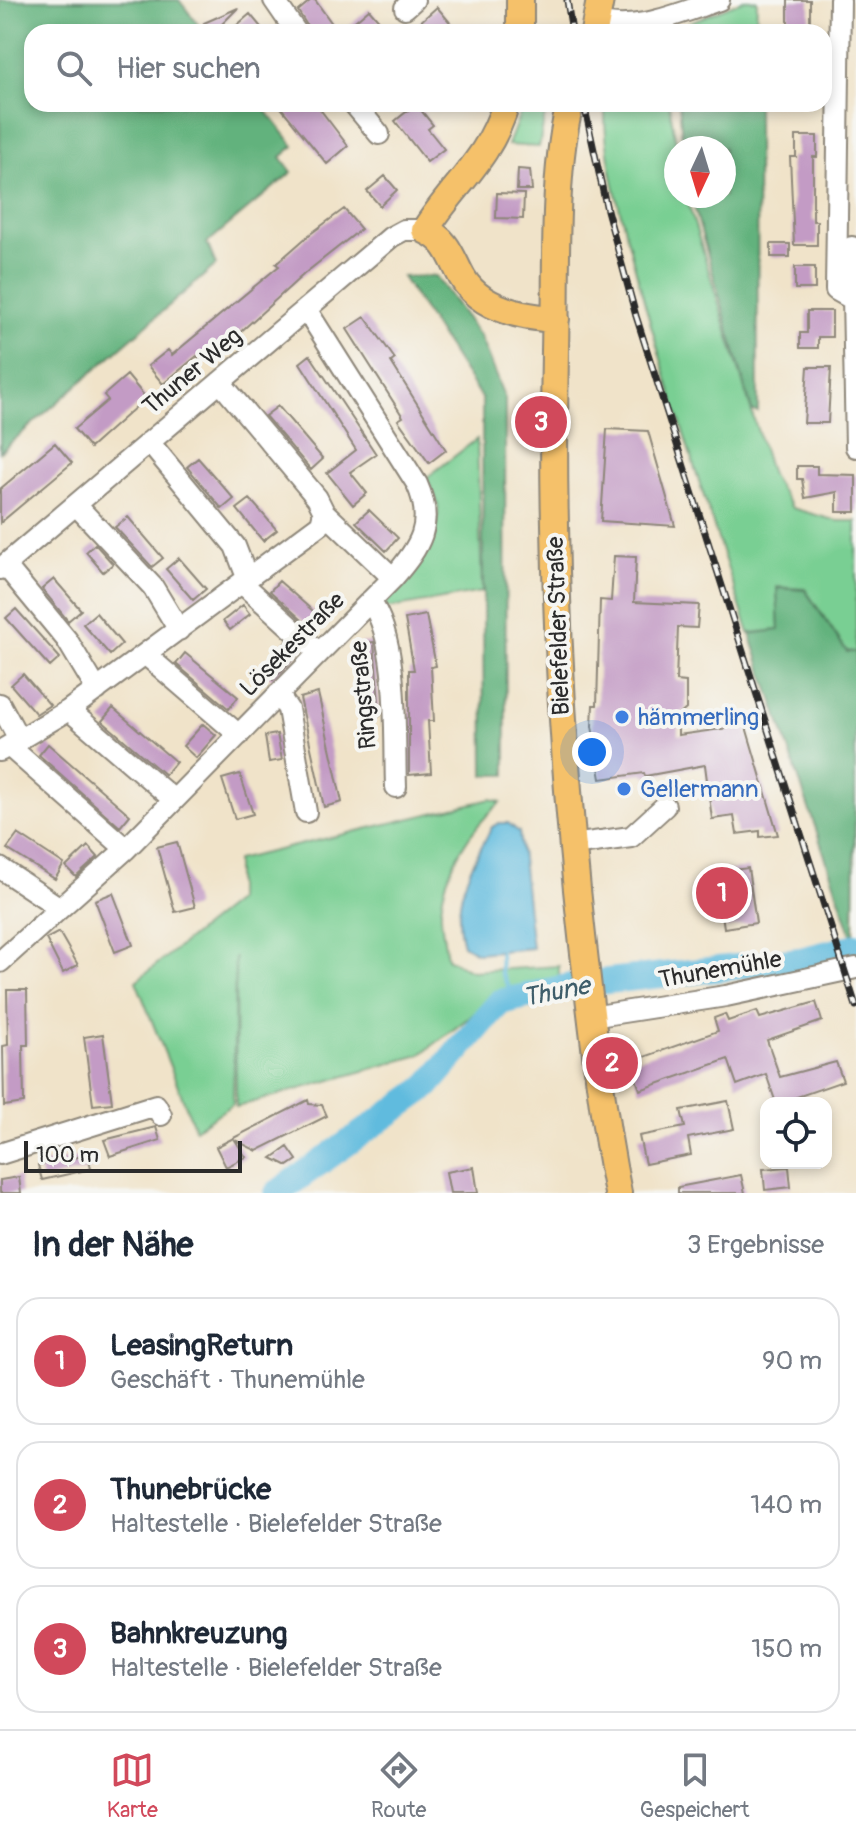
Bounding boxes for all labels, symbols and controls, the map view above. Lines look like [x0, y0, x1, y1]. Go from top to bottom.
search box [24, 24, 832, 112]
icon: search [52, 46, 96, 90]
text: Hier suchen [116, 50, 261, 87]
north arrow [664, 136, 736, 208]
street label: Thuner Weg [137, 322, 248, 421]
pin: 3 [515, 392, 567, 452]
street label: Bielefelder Straße [541, 536, 576, 716]
street label: Lösekestraße [234, 586, 351, 703]
street label: Ringstraße [344, 639, 383, 750]
place label: hämmerling [638, 703, 759, 732]
marker: hämmerling [613, 708, 631, 726]
your location [572, 732, 612, 772]
place label: Gellermann [640, 775, 759, 804]
marker: Gellermann [615, 780, 633, 798]
pin: 1 [696, 863, 748, 923]
street label: Thunemühle [656, 944, 784, 995]
water label: Thune [520, 969, 594, 1014]
pin: 2 [586, 1033, 638, 1093]
map controls [760, 1097, 832, 1169]
button: locate [760, 1097, 832, 1169]
scale bar [24, 1137, 242, 1173]
text: 100 m [36, 1141, 99, 1169]
text: In der Nähe [32, 1224, 193, 1267]
text: 3 Ergebnisse [687, 1229, 824, 1261]
text: LeasingReturn [110, 1327, 293, 1364]
text: 1 [55, 1345, 65, 1377]
text: 90 m [762, 1345, 822, 1377]
text: Geschäft · Thunemühle [110, 1364, 365, 1396]
text: Thunebrücke [110, 1471, 271, 1508]
text: 2 [53, 1489, 67, 1521]
text: 140 m [750, 1489, 822, 1521]
text: Haltestelle · Bielefelder Straße [110, 1508, 442, 1540]
text: Bahnkreuzung [110, 1615, 287, 1652]
text: 3 [53, 1633, 67, 1665]
text: 150 m [751, 1633, 822, 1665]
text: Haltestelle · Bielefelder Straße [110, 1652, 442, 1684]
tab: Karte [107, 1748, 158, 1824]
tab: Route [371, 1748, 426, 1824]
tab: Gespeichert [640, 1748, 749, 1824]

